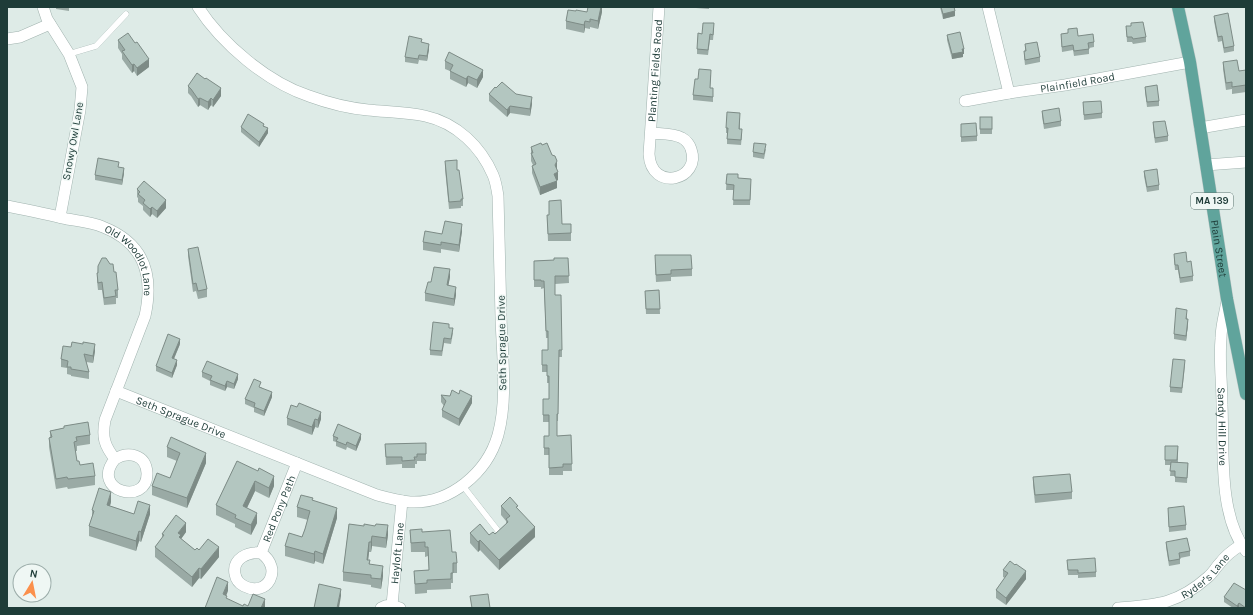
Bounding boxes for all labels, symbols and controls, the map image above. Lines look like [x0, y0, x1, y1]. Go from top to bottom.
street label: Planting Fields Road [645, 19, 665, 122]
street label: Plainfield Road [1039, 69, 1116, 95]
street label: Snowy Owl Lane [60, 101, 86, 181]
road number: MA 139 [1191, 193, 1233, 209]
street label: Plain Street [1208, 219, 1230, 278]
street label: Old Woodlot Lane [103, 222, 155, 296]
street label: Seth Sprague Drive [495, 295, 509, 391]
street label: Sandy Hill Drive [1215, 387, 1230, 466]
street label: Seth Sprague Drive [134, 393, 228, 441]
street label: Red Pony Path [260, 473, 298, 544]
street label: Hayloft Lane [388, 522, 406, 585]
street label: Ryder's Lane [1179, 550, 1232, 601]
north arrow [12, 563, 52, 603]
text: N [29, 567, 39, 581]

